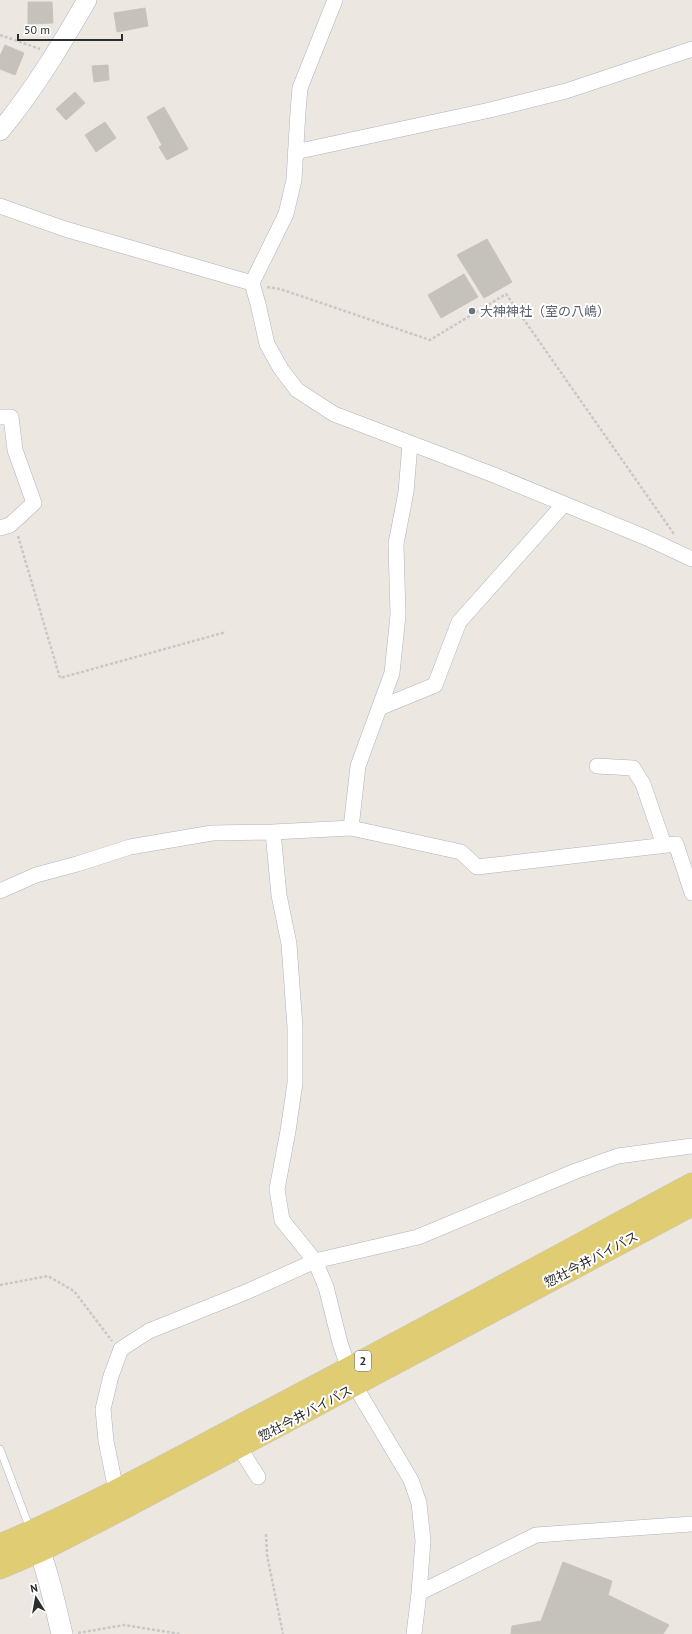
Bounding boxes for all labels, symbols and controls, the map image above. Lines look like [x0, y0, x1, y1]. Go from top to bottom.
scale bar [18, 16, 122, 42]
text: 50 m [24, 22, 50, 37]
place label: 大神神社（室の八嶋） [480, 303, 610, 320]
marker: 大神神社（室の八嶋） [467, 306, 477, 316]
street label: 惣社今井バイパス [541, 1228, 641, 1291]
road number: 2 [355, 1351, 371, 1371]
street label: 惣社今井バイパス [255, 1382, 355, 1445]
north arrow [16, 1578, 56, 1618]
text: N [29, 1581, 39, 1596]

